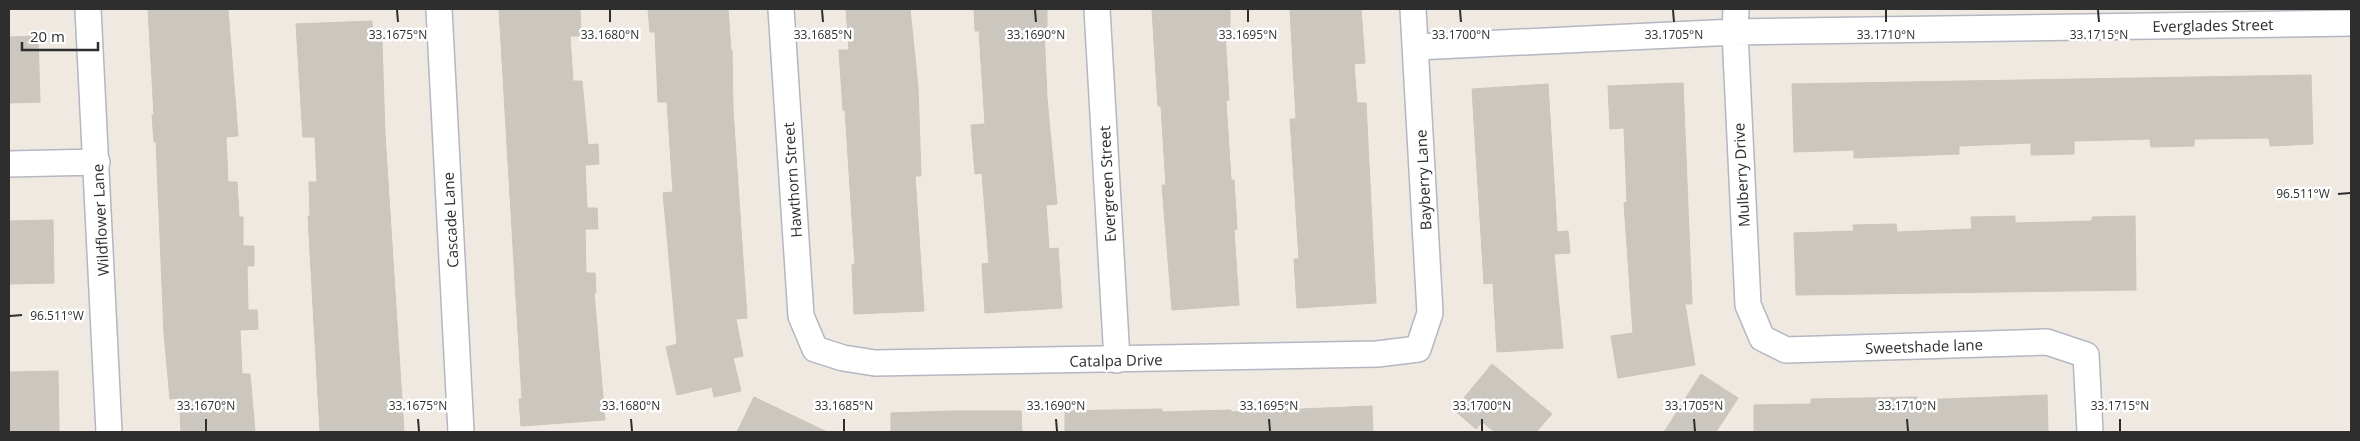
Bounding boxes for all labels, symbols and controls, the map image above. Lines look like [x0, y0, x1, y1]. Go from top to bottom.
street label: Everglades Street [2152, 14, 2274, 36]
scale bar [22, 20, 99, 52]
text: 20 m [30, 26, 65, 46]
text: 33.1675°N [369, 26, 427, 43]
text: 33.1680°N [581, 26, 639, 43]
text: 33.1685°N [794, 26, 852, 43]
text: 33.1690°N [1007, 26, 1065, 43]
text: 33.1695°N [1219, 26, 1277, 43]
text: 33.1700°N [1432, 26, 1490, 43]
text: 33.1705°N [1645, 26, 1703, 43]
text: 33.1710°N [1857, 26, 1915, 43]
text: 33.1715°N [2070, 26, 2128, 43]
street label: Hawthorn Street [778, 122, 806, 238]
street label: Mulberry Drive [1728, 122, 1754, 228]
street label: Evergreen Street [1094, 125, 1120, 243]
street label: Bayberry Lane [1410, 129, 1436, 231]
street label: Wildflower Lane [87, 163, 113, 277]
street label: Cascade Lane [438, 172, 462, 268]
text: 96.511°W [2276, 185, 2330, 202]
text: 96.511°W [30, 307, 84, 324]
street label: Sweetshade lane [1865, 334, 1983, 358]
street label: Catalpa Drive [1069, 349, 1163, 371]
text: 33.1670°N [177, 397, 235, 414]
text: 33.1675°N [389, 397, 447, 414]
text: 33.1680°N [602, 397, 660, 414]
text: 33.1685°N [815, 397, 873, 414]
text: 33.1690°N [1027, 397, 1085, 414]
text: 33.1695°N [1240, 397, 1298, 414]
text: 33.1700°N [1453, 397, 1511, 414]
text: 33.1705°N [1665, 397, 1723, 414]
text: 33.1710°N [1878, 397, 1936, 414]
text: 33.1715°N [2091, 397, 2149, 414]

